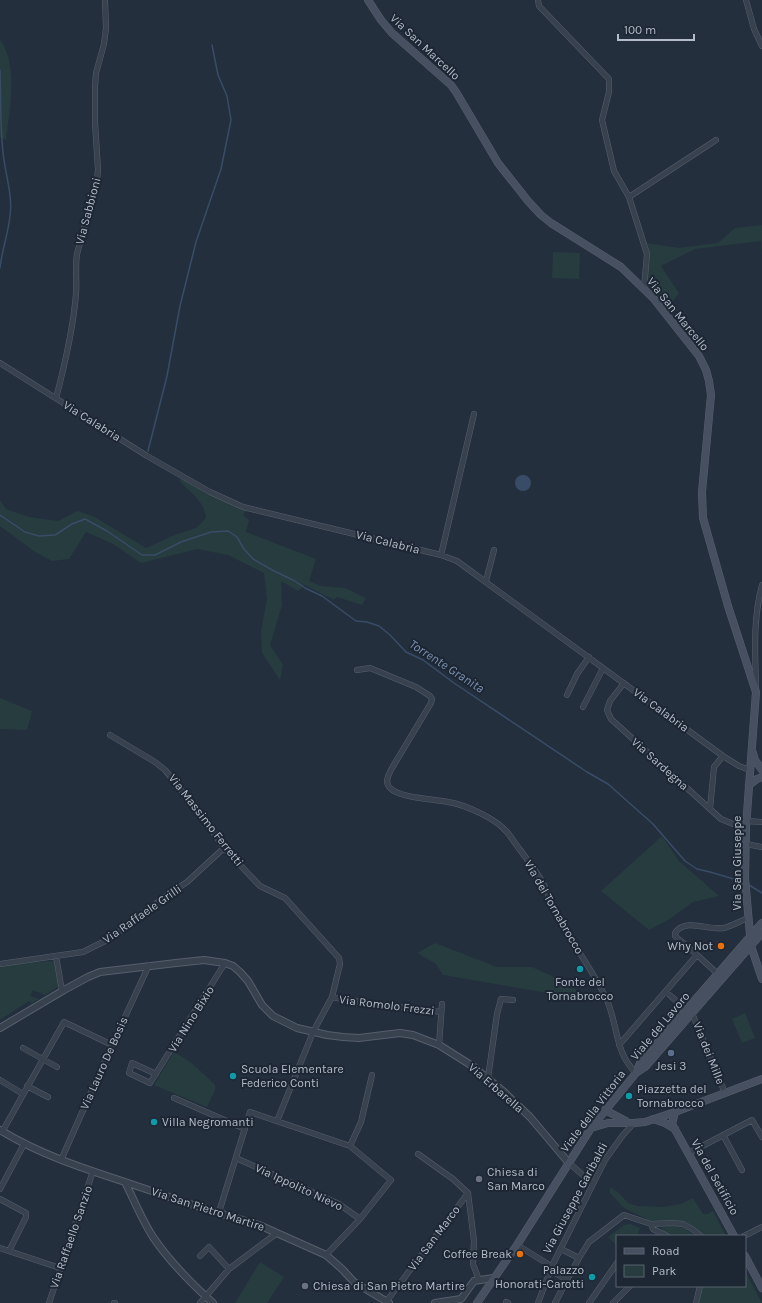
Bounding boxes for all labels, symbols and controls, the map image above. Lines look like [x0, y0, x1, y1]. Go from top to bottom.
street label: Via San Marcello [387, 11, 463, 83]
scale bar [618, 16, 694, 42]
text: 100 m [624, 23, 656, 37]
street label: Via Sabbioni [72, 176, 104, 246]
street label: Via San Marcello [644, 274, 712, 354]
street label: Via Calabria [61, 398, 123, 444]
street label: Via Calabria [355, 527, 421, 557]
water label: Torrente Granita [407, 636, 488, 696]
street label: Via Calabria [630, 685, 692, 735]
street label: Via Sardegna [629, 735, 691, 793]
street label: Via Massimo Ferretti [166, 771, 246, 869]
street label: Via San Giuseppe [730, 816, 744, 910]
street label: Via del Tornabrocco [521, 858, 587, 956]
street label: Via Raffaele Grilli [100, 882, 184, 946]
place label: Why Not [667, 939, 713, 953]
marker: Why Not [716, 941, 726, 951]
marker: Fonte del Tornabrocco [575, 964, 585, 974]
place label: Fonte del Tornabrocco [547, 975, 613, 1003]
street label: Via Nino Bixio [165, 983, 217, 1055]
street label: Viale del Lavoro [627, 989, 693, 1063]
street label: Via Romolo Frezzi [339, 992, 435, 1018]
street label: Via Lauro De Bosis [77, 1014, 131, 1112]
street label: Via dei Mille [690, 1020, 728, 1086]
marker: Jesi 3 [666, 1048, 676, 1058]
place label: Jesi 3 [656, 1059, 686, 1073]
street label: Via Erbarella [466, 1060, 526, 1116]
place label: Scuola Elementare Federico Conti [241, 1062, 344, 1090]
street label: Viale della Vittoria [558, 1067, 628, 1155]
marker: Scuola Elementare Federico Conti [228, 1071, 238, 1081]
place label: Piazzetta del Tornabrocco [637, 1082, 707, 1110]
marker: Piazzetta del Tornabrocco [624, 1091, 634, 1101]
place label: Villa Negromanti [162, 1115, 254, 1129]
marker: Villa Negromanti [149, 1117, 159, 1127]
street label: Via del Setificio [688, 1137, 742, 1217]
street label: Via Giuseppe Garibaldi [540, 1140, 610, 1256]
street label: Via Ippolito Nievo [253, 1161, 345, 1213]
place label: Chiesa di San Marco [487, 1165, 545, 1193]
marker: Chiesa di San Marco [474, 1174, 484, 1184]
street label: Via Raffaello Sanzio [47, 1184, 95, 1290]
street label: Via San Pietro Martire [150, 1184, 266, 1234]
street label: Via San Marco [405, 1203, 463, 1273]
legend [616, 1235, 746, 1287]
text: Road [652, 1244, 680, 1258]
place label: Coffee Break [443, 1247, 512, 1261]
marker: Coffee Break [515, 1249, 525, 1259]
place label: Palazzo Honorati-Carotti [495, 1263, 584, 1291]
text: Park [652, 1264, 677, 1278]
marker: Palazzo Honorati-Carotti [587, 1272, 597, 1282]
place label: Chiesa di San Pietro Martire [313, 1279, 465, 1293]
marker: Chiesa di San Pietro Martire [300, 1281, 310, 1291]

